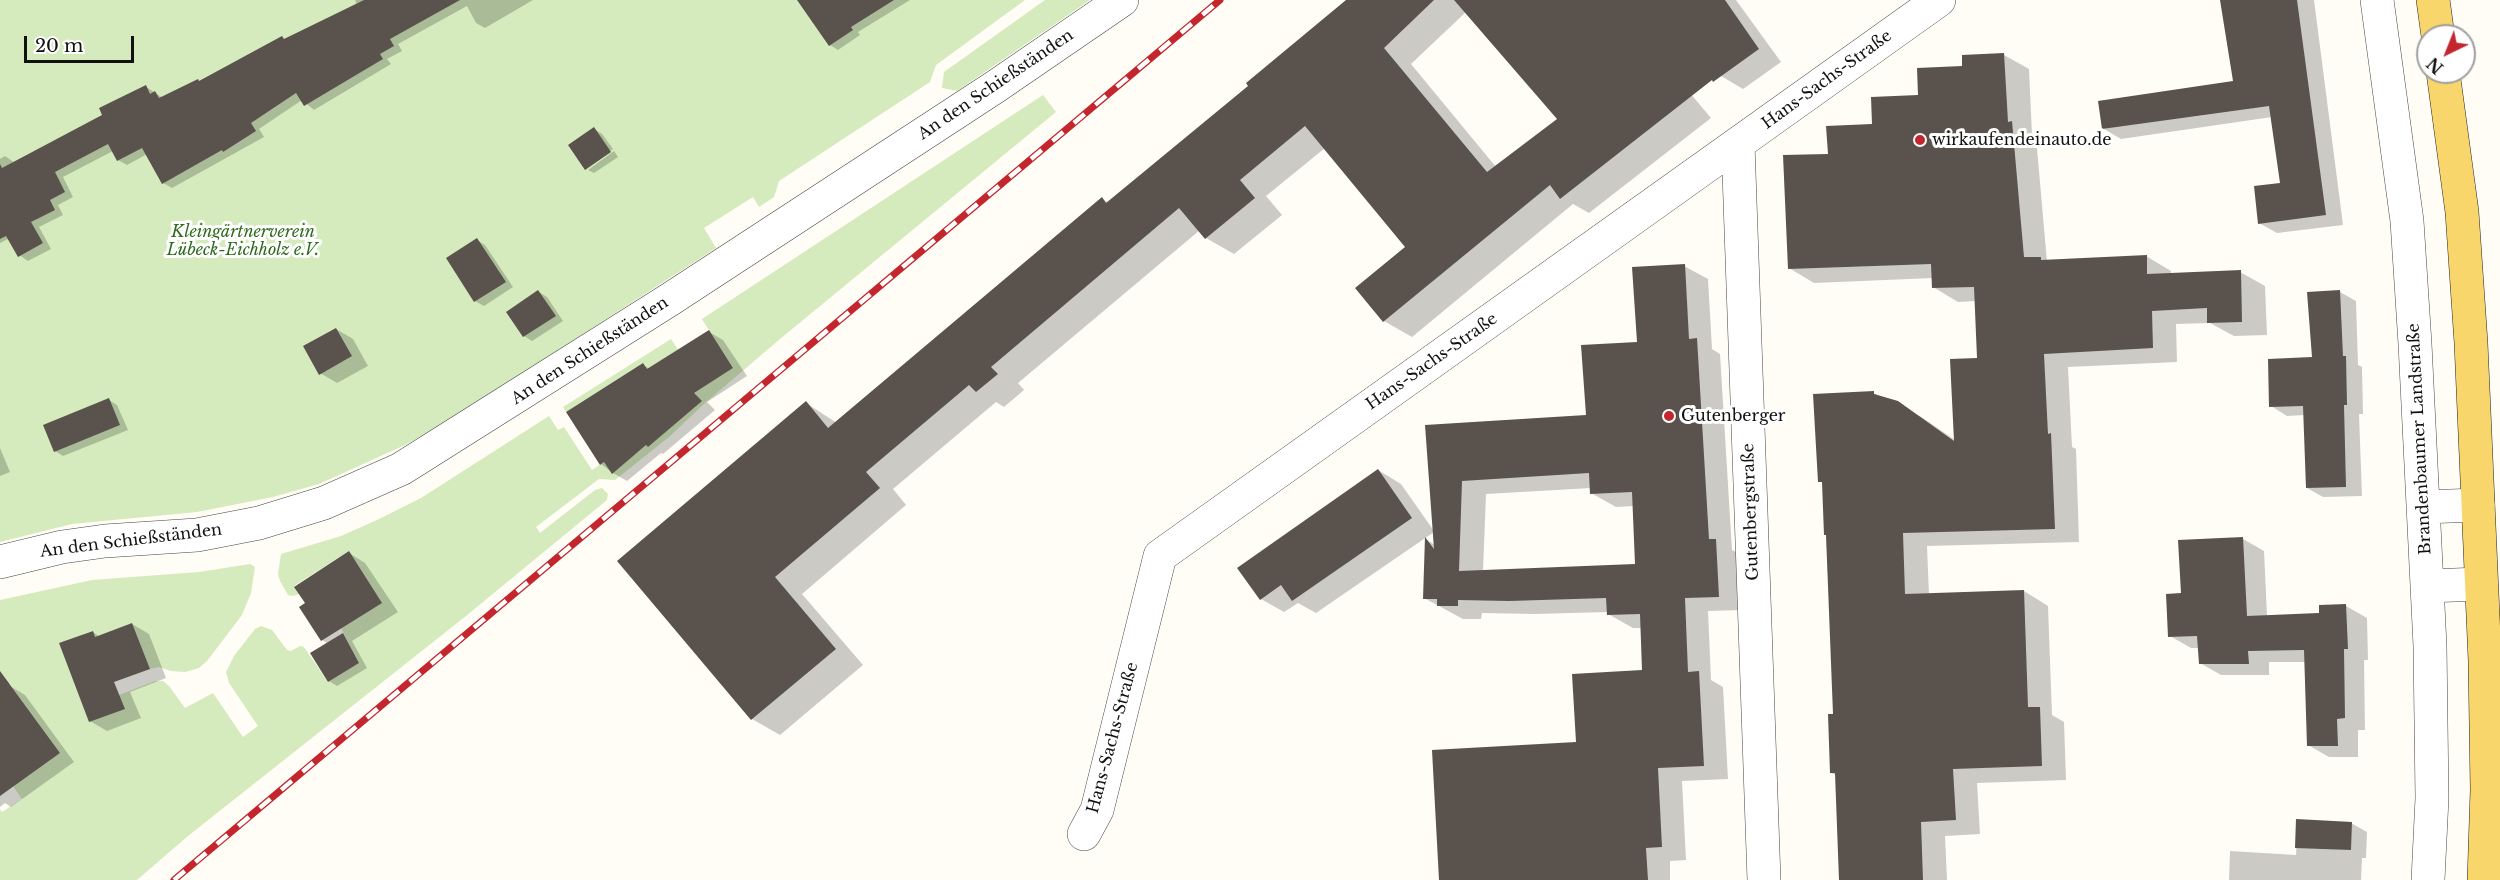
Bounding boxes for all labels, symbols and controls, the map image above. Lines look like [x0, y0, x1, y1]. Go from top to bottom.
scale bar [27, 24, 136, 62]
north arrow [2416, 24, 2476, 84]
street label: An den Schießständen [915, 26, 1077, 144]
street label: Hans-Sachs-Straße [1758, 26, 1896, 134]
text: 20 m [35, 35, 83, 57]
text: N [2423, 53, 2447, 78]
place label: wirkaufendeinauto.de [1932, 130, 2112, 150]
marker: wirkaufendeinauto.de [1913, 133, 1927, 147]
park label: Kleingärtnerverein Lübeck-Eichholz e.V. [167, 222, 319, 260]
street label: An den Schießständen [508, 293, 672, 409]
street label: Hans-Sachs-Straße [1363, 309, 1501, 415]
street label: Brandenbaumer Landstraße [2404, 323, 2436, 555]
place label: Gutenberger [1681, 406, 1785, 426]
marker: Gutenberger [1662, 409, 1676, 423]
street label: Gutenbergstraße [1739, 443, 1763, 581]
street label: An den Schießständen [39, 520, 223, 562]
street label: Hans-Sachs-Straße [1084, 660, 1142, 816]

